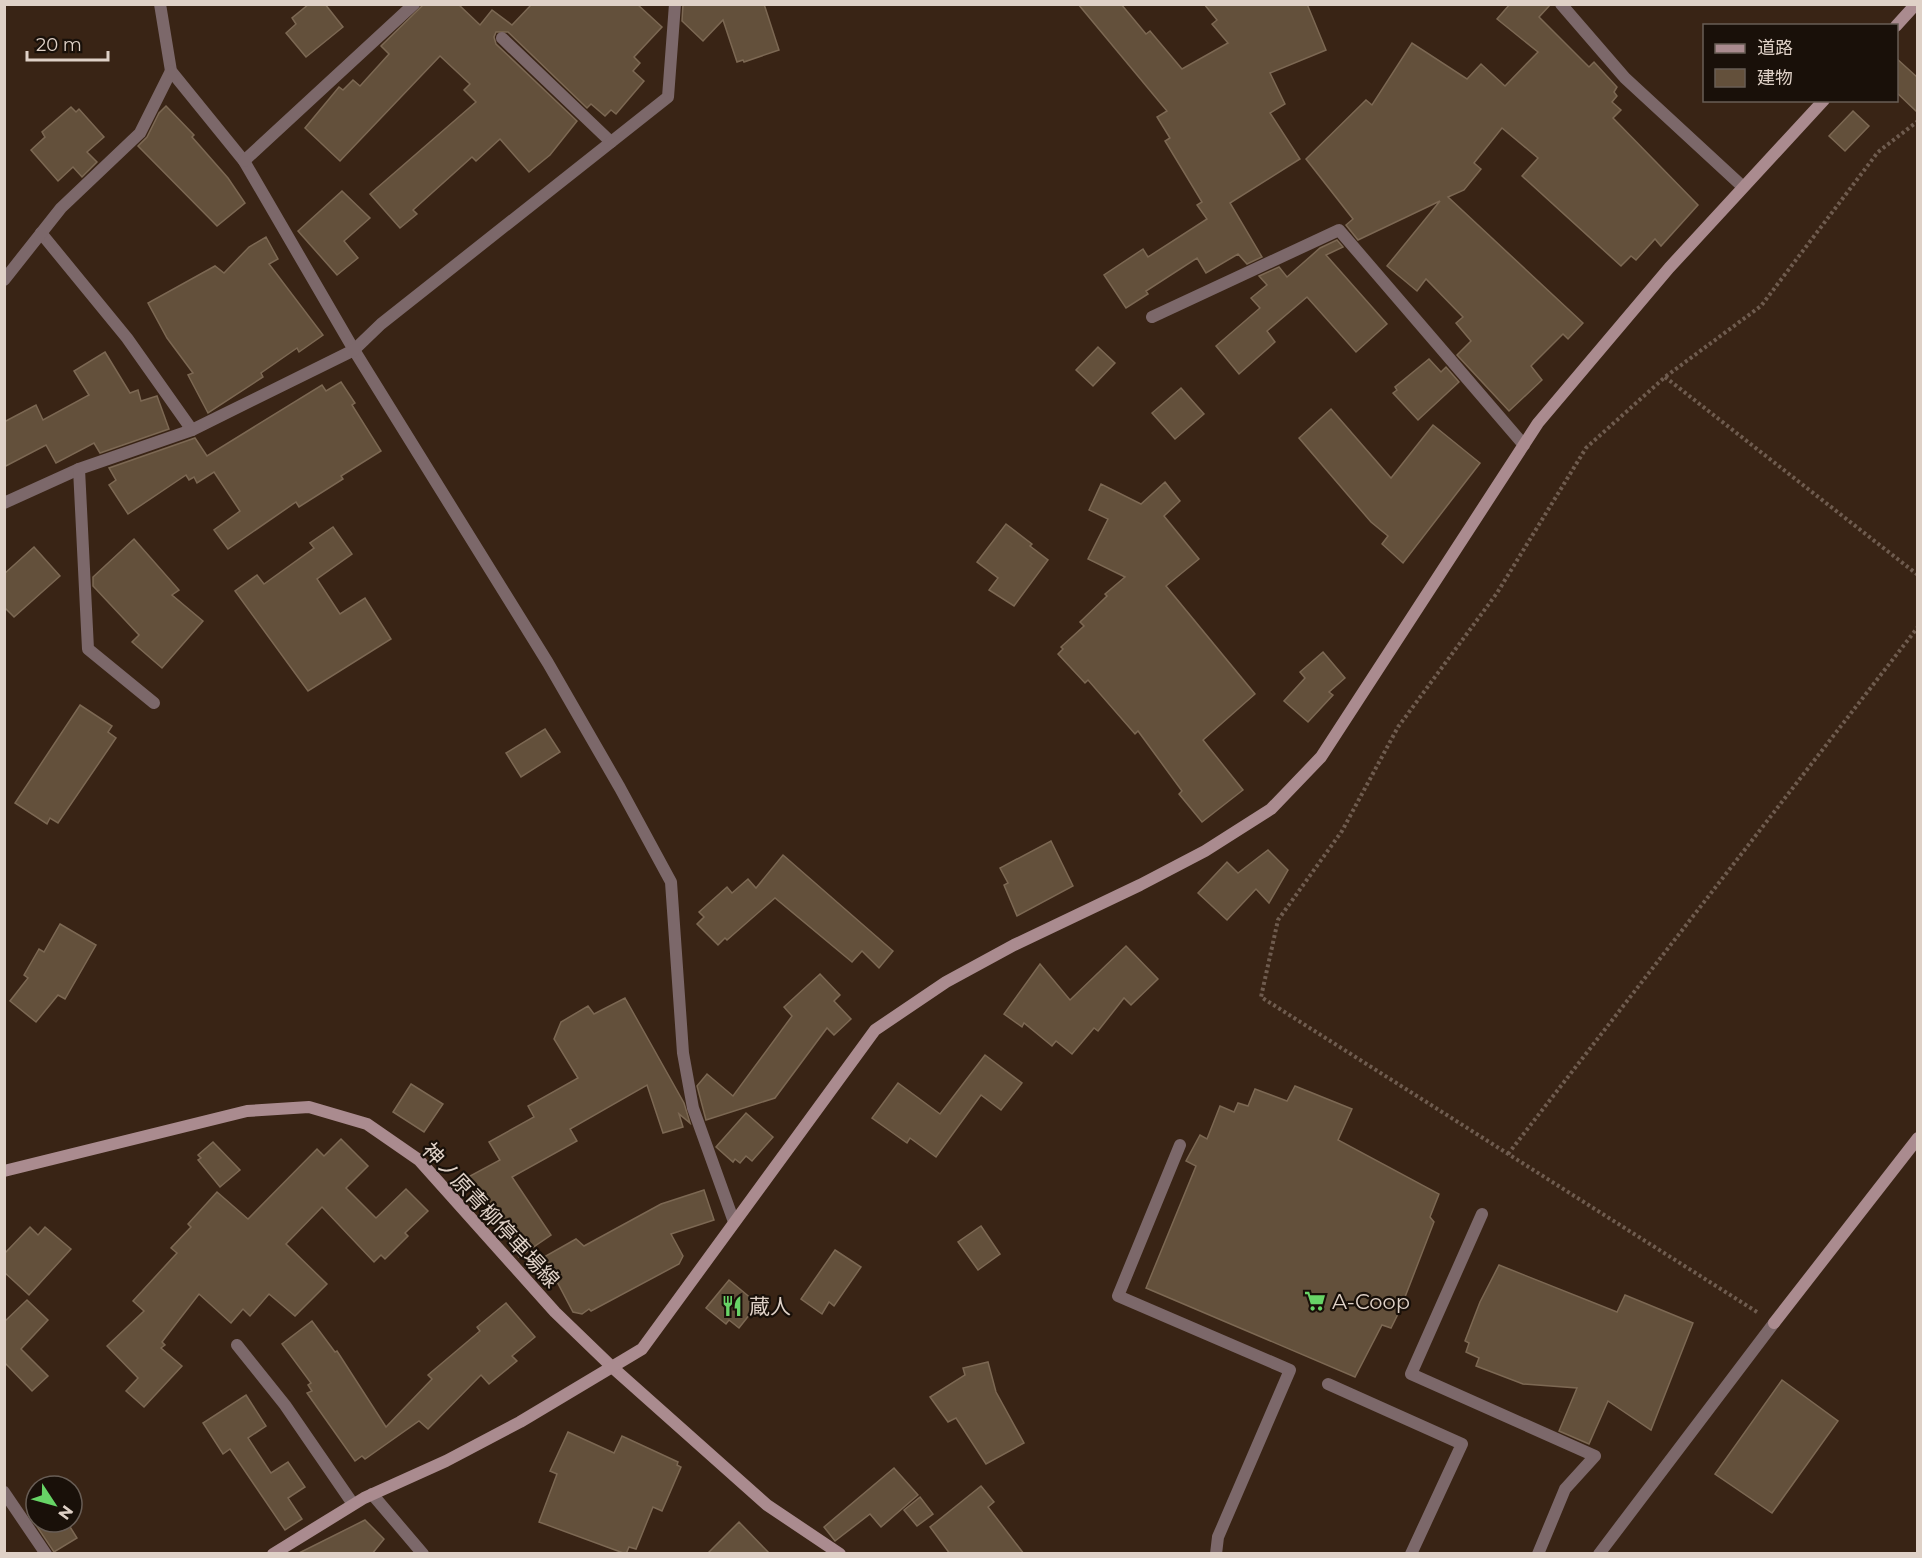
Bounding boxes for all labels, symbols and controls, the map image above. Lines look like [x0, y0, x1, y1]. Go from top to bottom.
scale bar [27, 24, 108, 62]
legend [1703, 24, 1898, 102]
text: 20 m [36, 34, 82, 56]
text: 道路 [1757, 37, 1793, 59]
text: 建物 [1757, 67, 1793, 89]
street label: 神ノ原青柳停車場線 [417, 1137, 565, 1293]
supermarket icon: A-Coop [1303, 1289, 1327, 1313]
place label: A-Coop [1332, 1289, 1410, 1314]
restaurant icon: 蔵人 [720, 1294, 744, 1318]
place label: 蔵人 [749, 1294, 791, 1319]
north arrow [24, 1474, 84, 1534]
text: N [54, 1502, 77, 1523]

